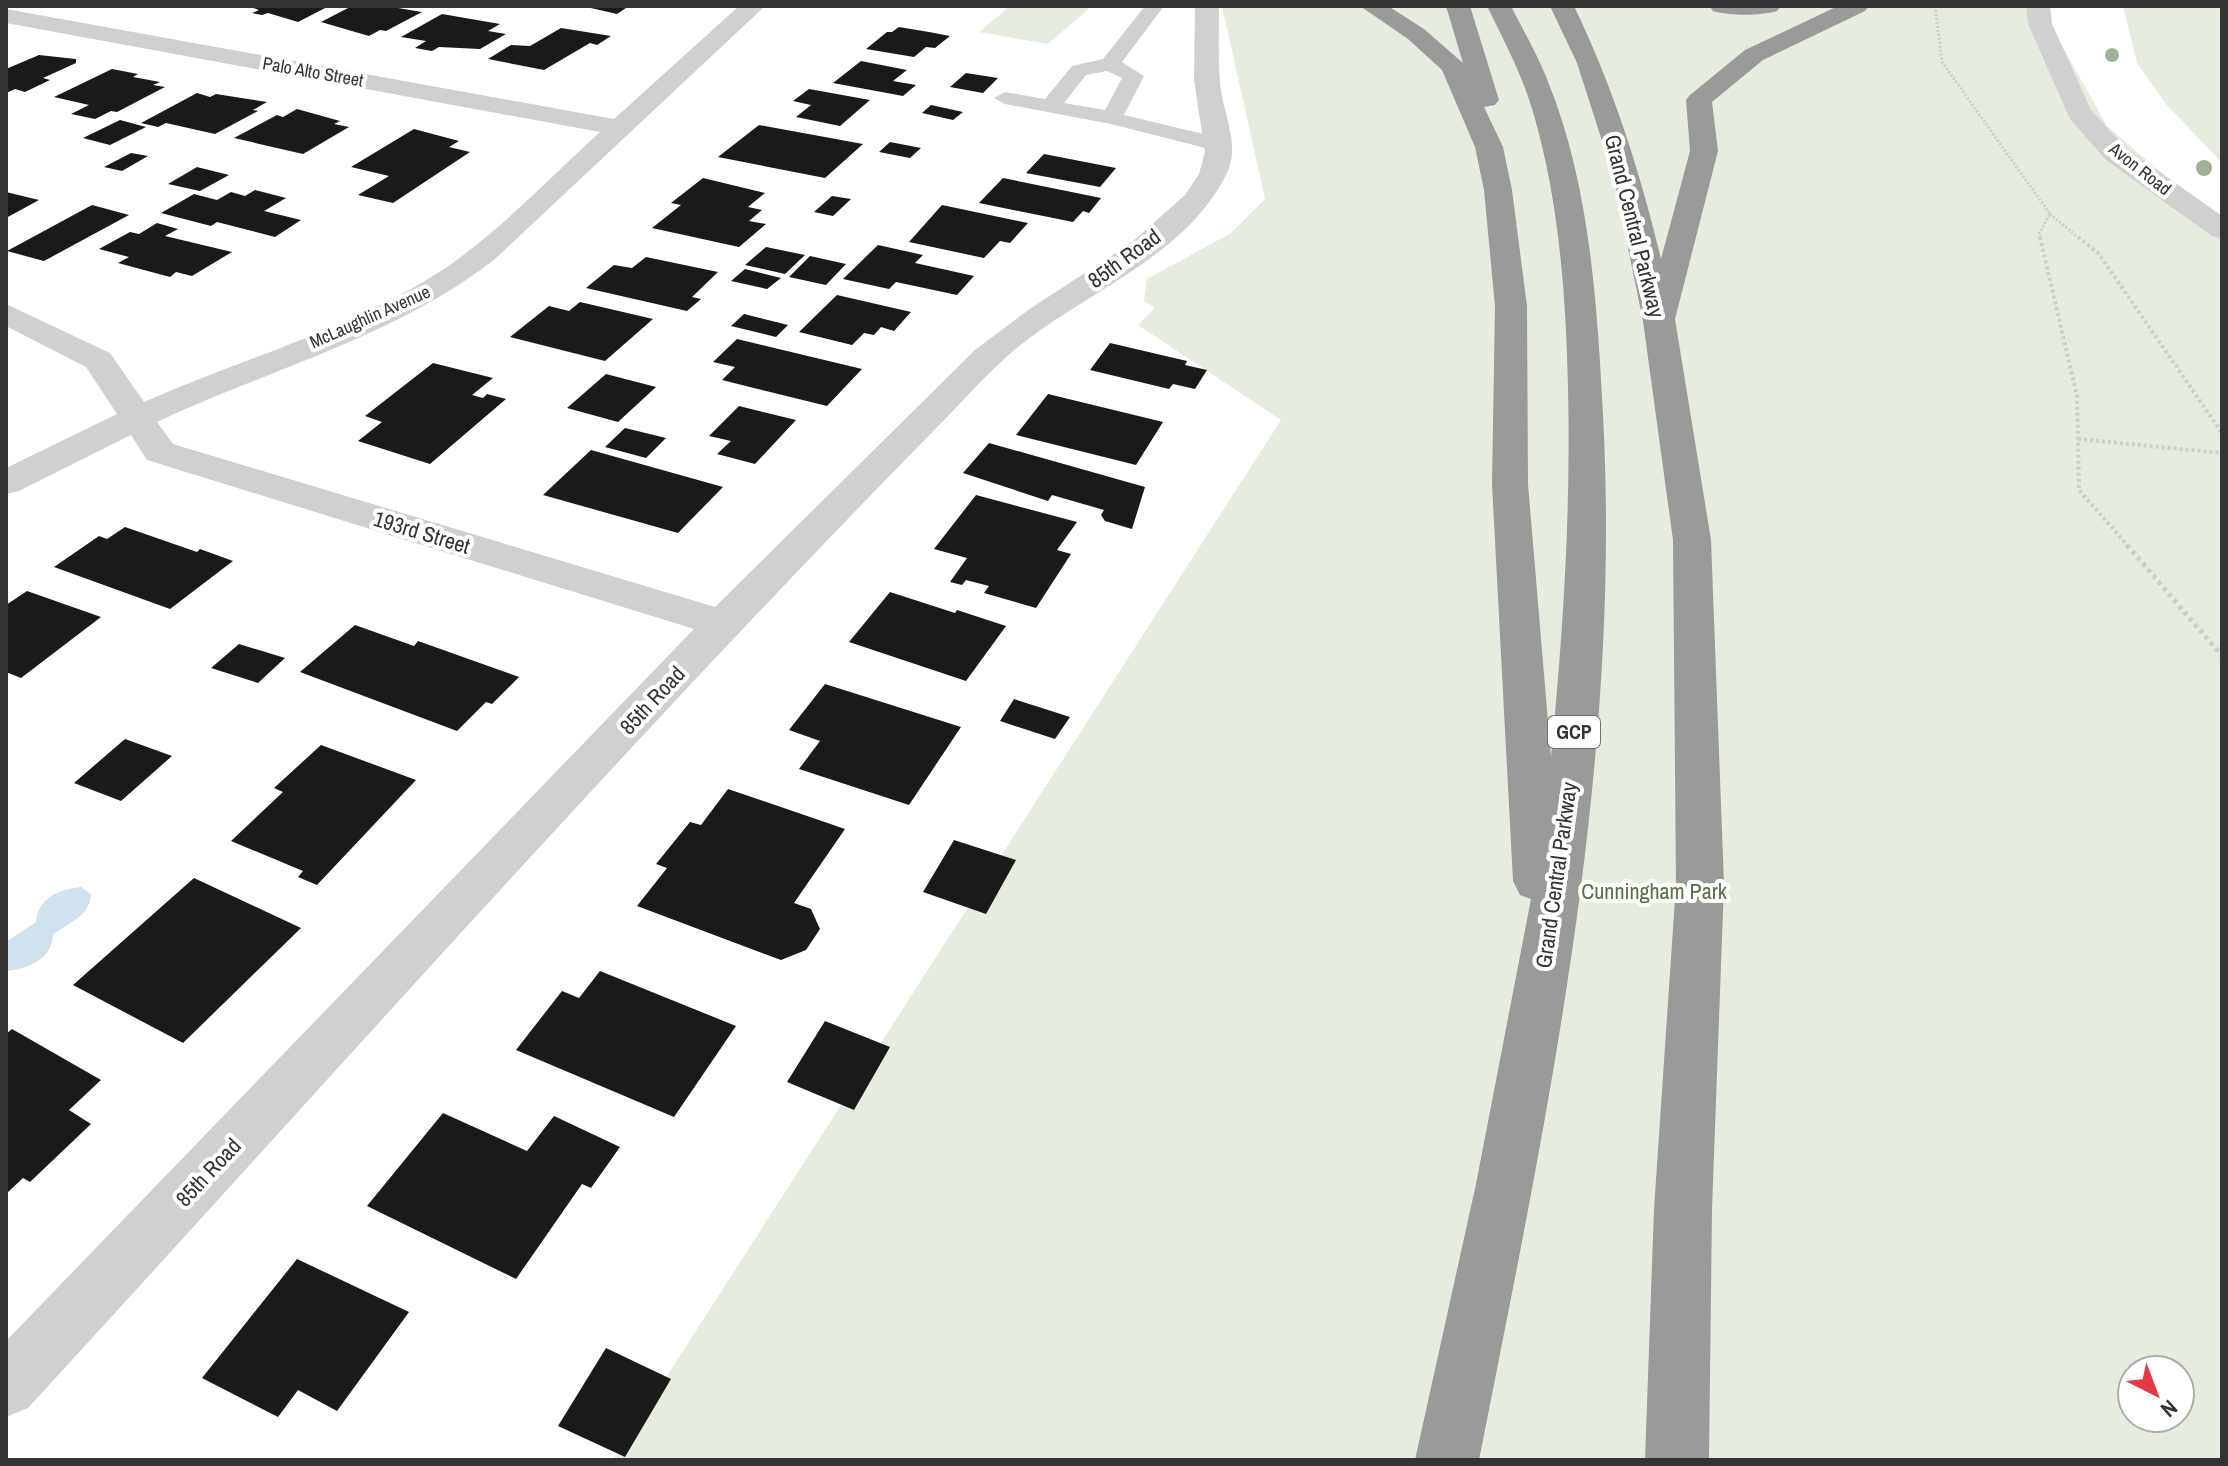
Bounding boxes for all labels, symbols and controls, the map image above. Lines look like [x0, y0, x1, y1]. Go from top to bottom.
street label: Palo Alto Street [261, 50, 365, 93]
street label: Grand Central Parkway [1598, 131, 1672, 321]
street label: Avon Road [2103, 136, 2177, 201]
street label: 85th Road [1082, 221, 1166, 295]
street label: McLaughlin Avenue [306, 279, 434, 354]
street label: 193rd Street [370, 503, 474, 561]
street label: 85th Road [613, 659, 691, 741]
road number: GCP [1548, 716, 1600, 748]
street label: Grand Central Parkway [1528, 780, 1584, 970]
park label: Cunningham Park [1581, 876, 1728, 906]
street label: 85th Road [169, 1131, 247, 1213]
north arrow [2116, 1354, 2196, 1434]
text: N [2155, 1393, 2184, 1424]

